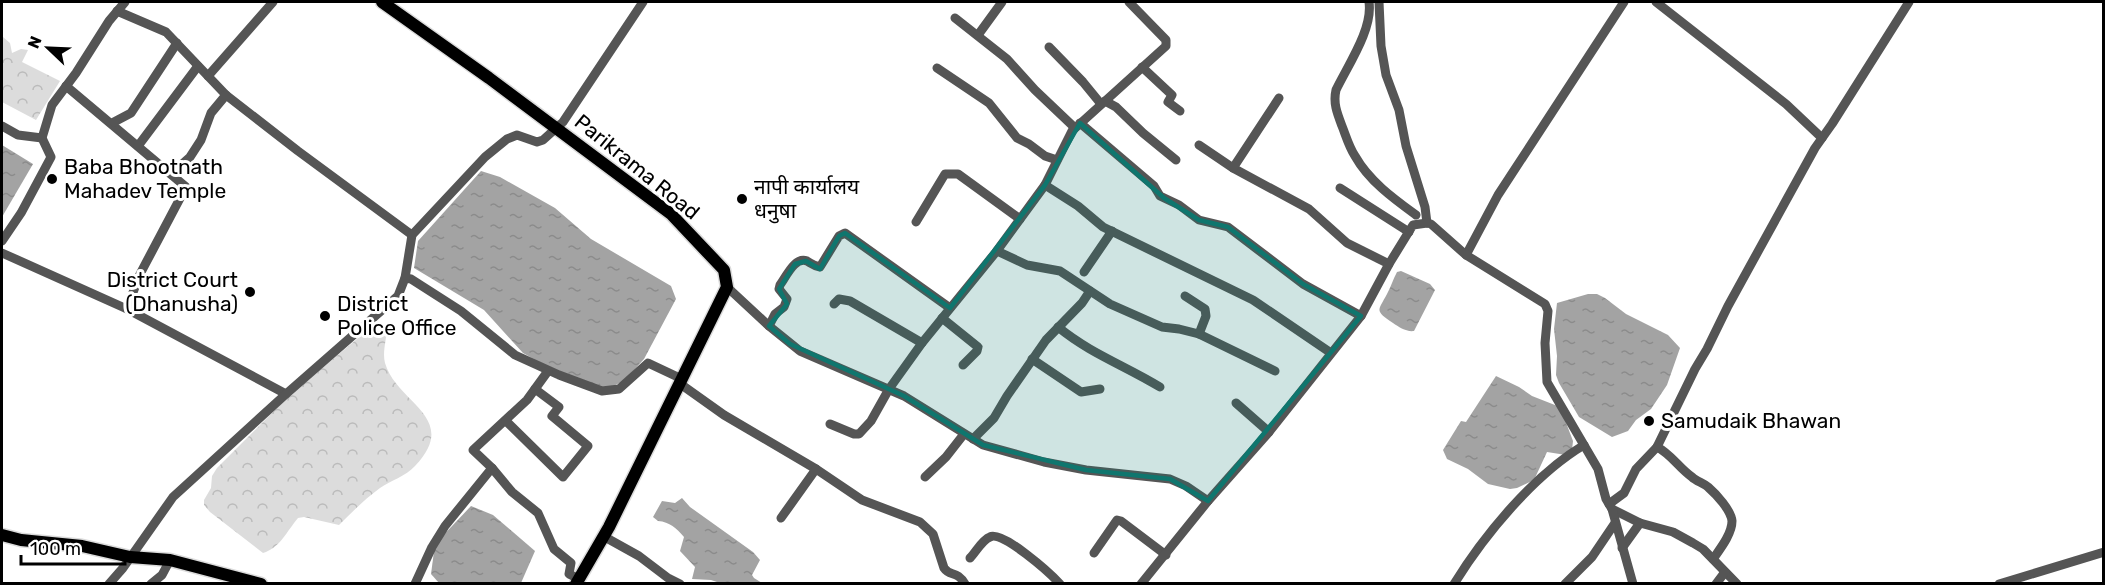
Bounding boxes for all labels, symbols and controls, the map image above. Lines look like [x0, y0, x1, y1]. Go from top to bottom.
north arrow [18, 18, 78, 78]
text: N [24, 33, 46, 51]
street label: Parikrama Road [570, 109, 705, 225]
place label: Baba Bhootnath Mahadev Temple [64, 154, 226, 203]
marker: Baba Bhootnath Mahadev Temple [45, 172, 59, 186]
place label: नापी कार्यालय धनुषा [754, 174, 860, 224]
marker: नापी कार्यालय धनुषा [735, 192, 749, 206]
place label: District Court (Dhanusha) [107, 267, 238, 316]
marker: District Court (Dhanusha) [243, 285, 257, 299]
place label: District Police Office [337, 291, 457, 340]
marker: District Police Office [318, 309, 332, 323]
place label: Samudaik Bhawan [1661, 408, 1841, 433]
marker: Samudaik Bhawan [1642, 414, 1656, 428]
scale bar [21, 528, 124, 566]
text: 100 m [30, 538, 81, 560]

